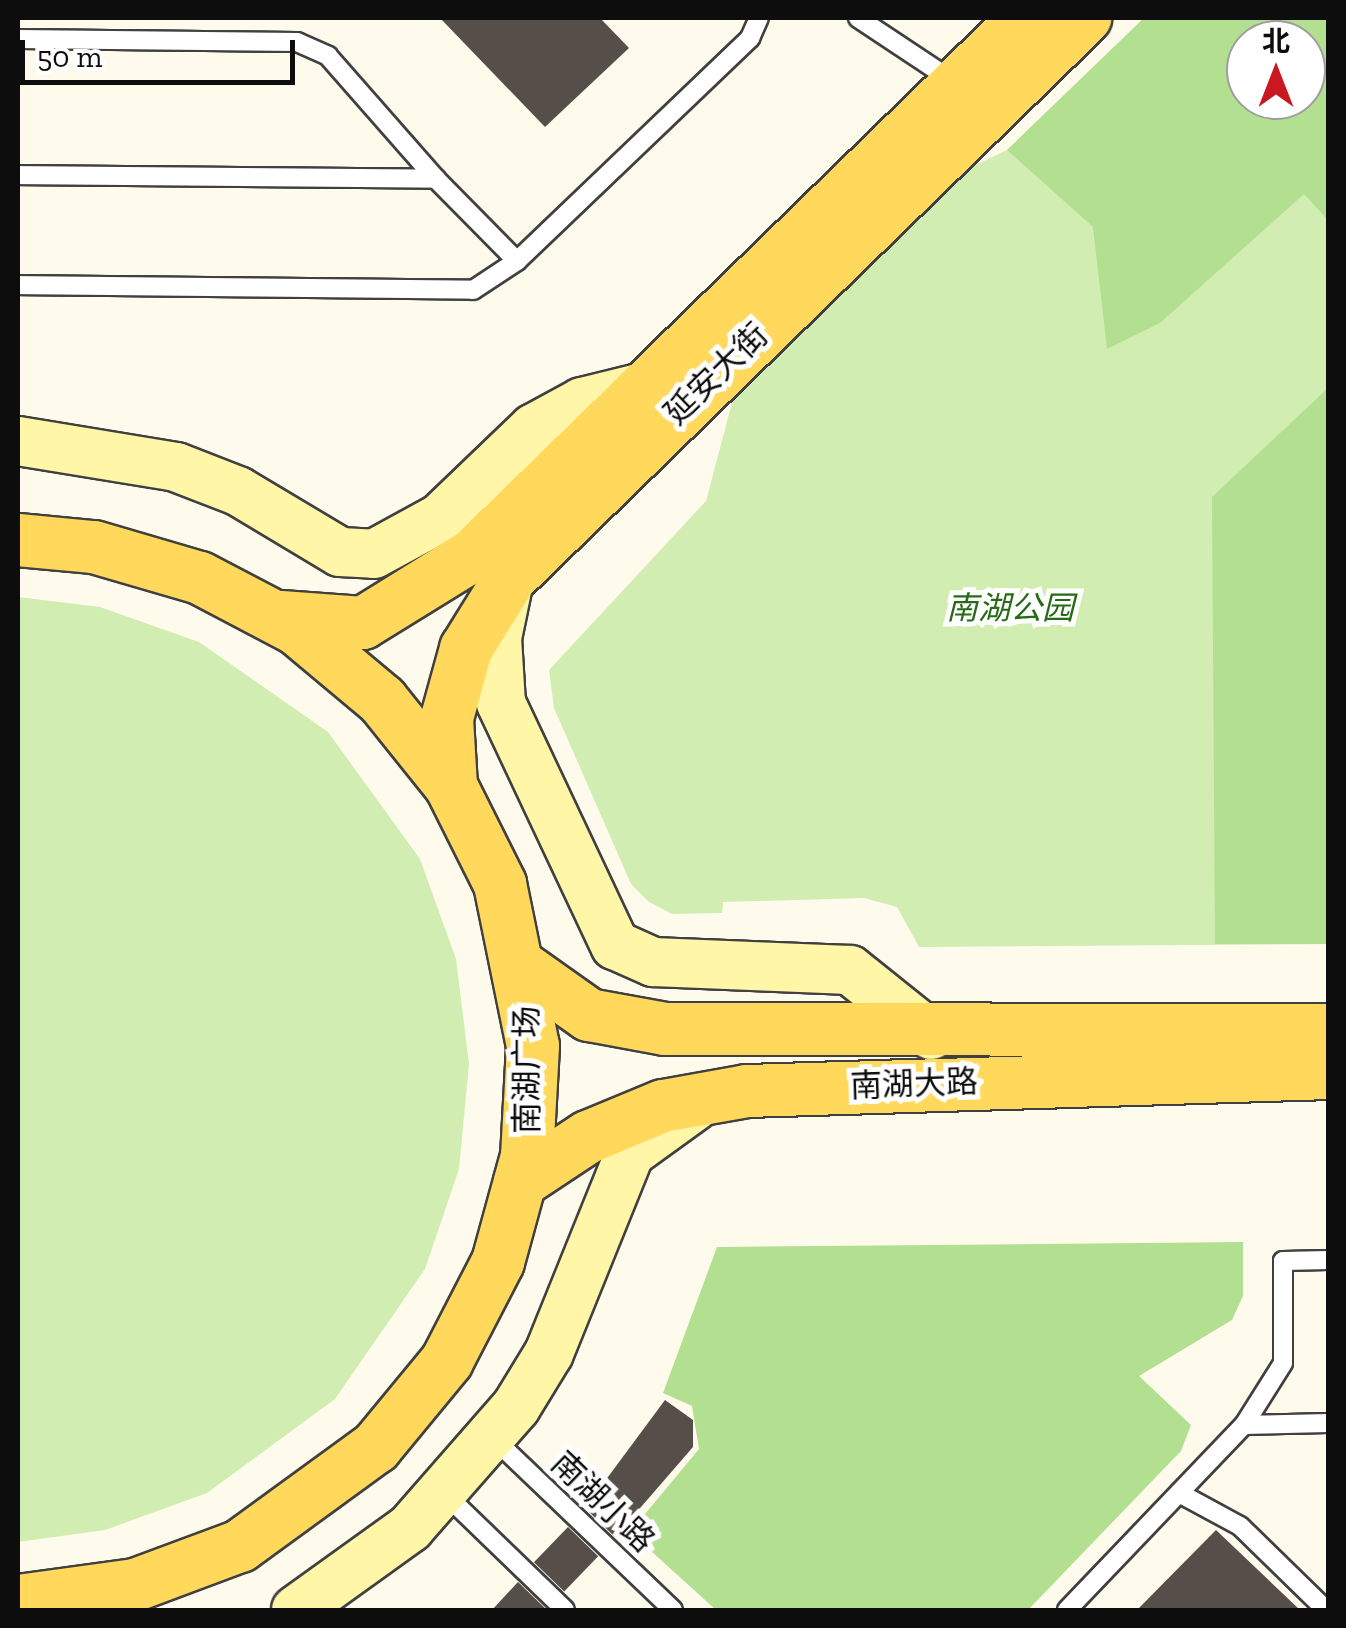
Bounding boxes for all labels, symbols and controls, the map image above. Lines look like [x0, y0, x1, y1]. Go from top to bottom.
scale bar [25, 20, 300, 82]
north arrow [1226, 20, 1326, 120]
text: 北 [1262, 25, 1290, 58]
text: 50 m [37, 39, 102, 75]
street label: 延安大街 [657, 316, 775, 432]
park label: 南湖公园 [946, 589, 1074, 627]
street label: 南湖广场 [508, 1006, 546, 1134]
street label: 南湖大路 [849, 1063, 979, 1105]
street label: 南湖小路 [544, 1444, 662, 1560]

